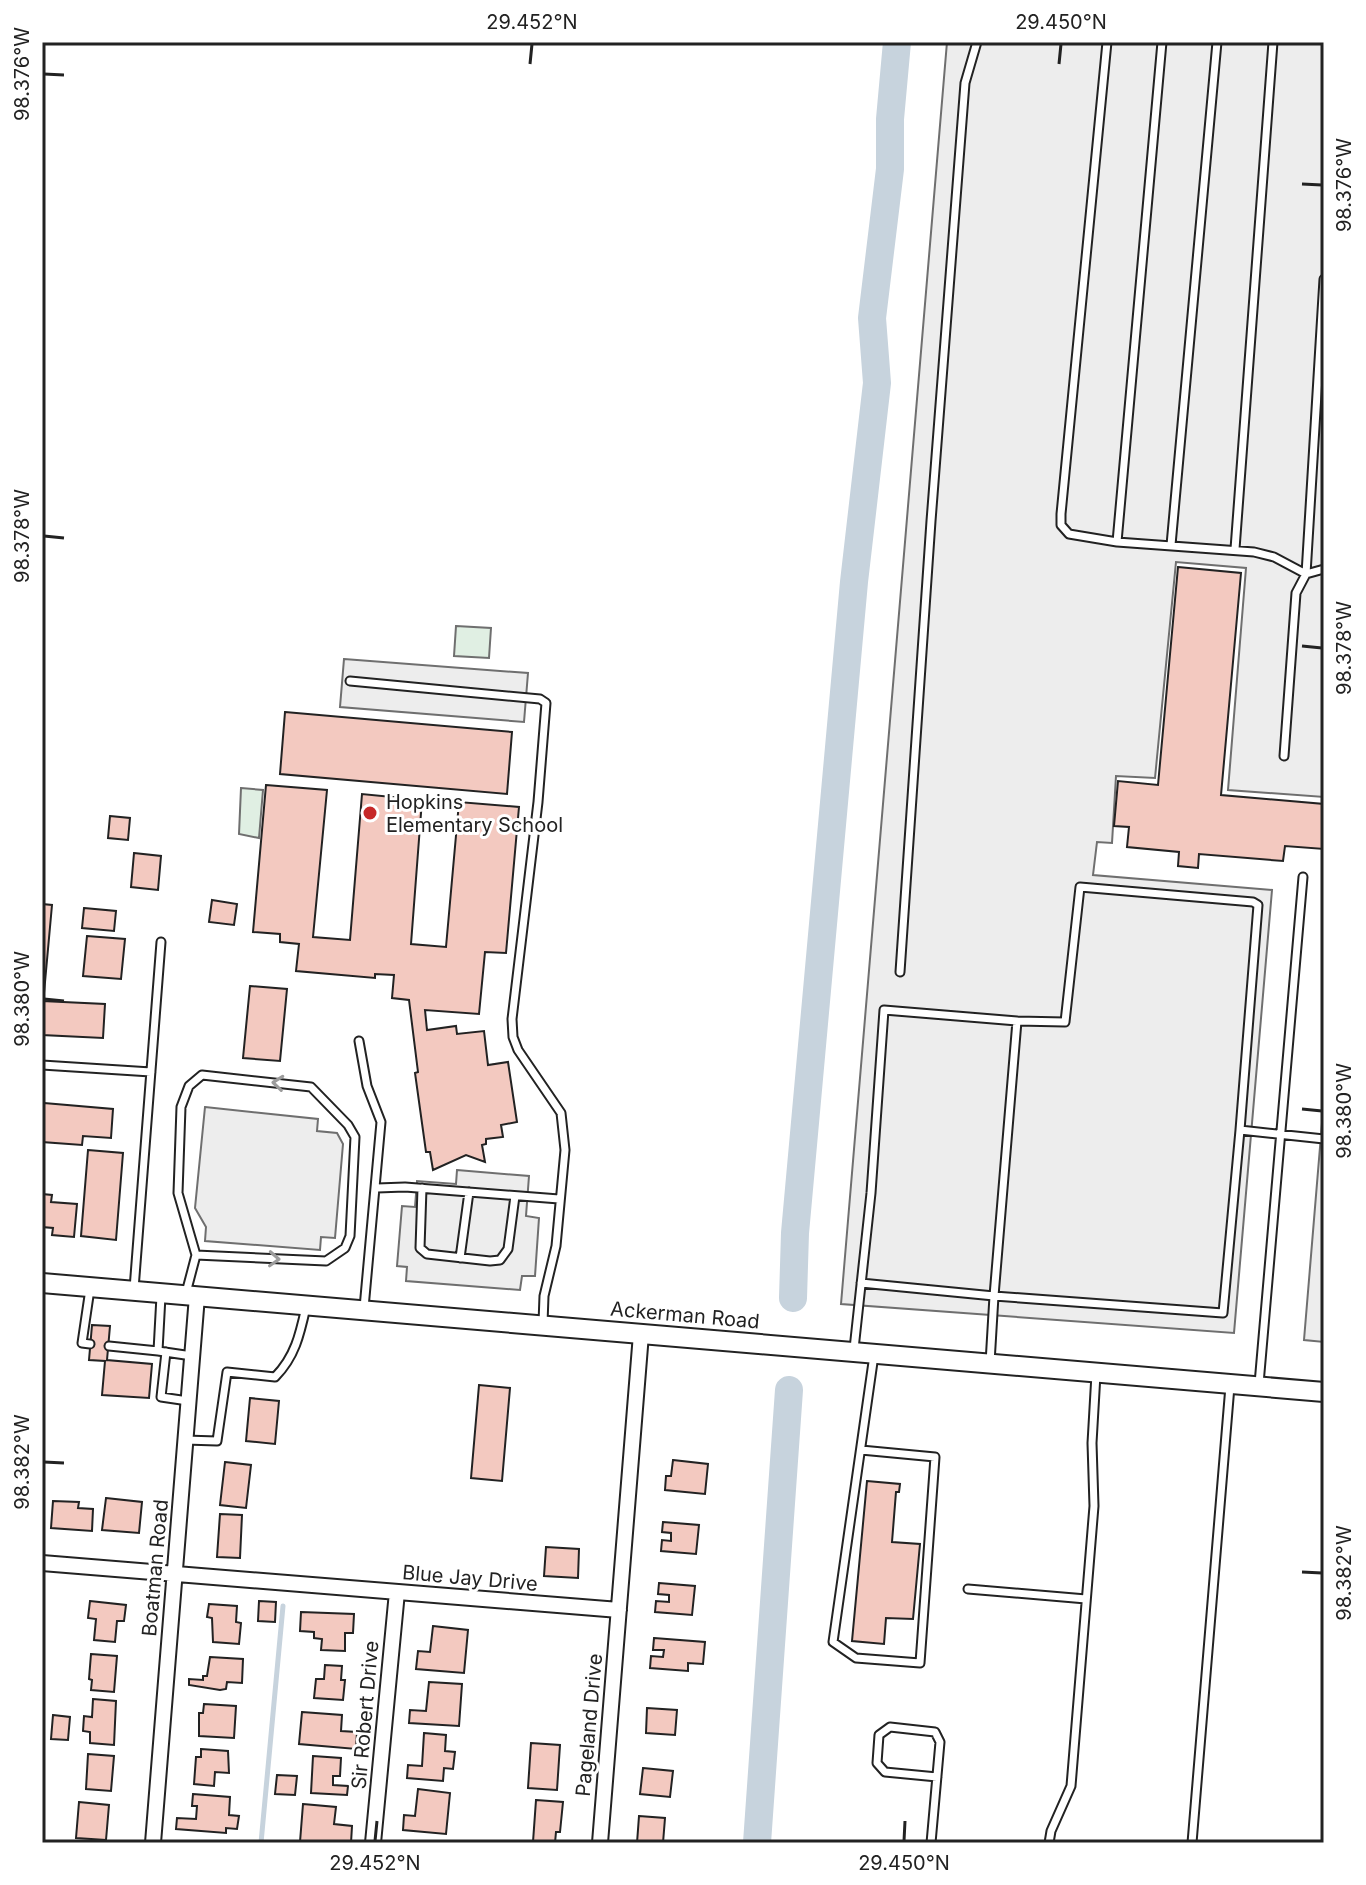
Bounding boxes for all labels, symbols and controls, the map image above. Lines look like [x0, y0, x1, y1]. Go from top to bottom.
text: 29.452°N [486, 10, 578, 34]
text: 29.450°N [1015, 10, 1107, 34]
text: 98.376°W [10, 27, 34, 121]
text: 98.376°W [1332, 138, 1356, 232]
text: 98.378°W [10, 489, 34, 583]
text: 98.378°W [1332, 601, 1356, 695]
place label: Hopkins Elementary School [386, 790, 563, 837]
marker: Hopkins Elementary School [361, 804, 379, 822]
text: 98.380°W [10, 951, 34, 1047]
text: 98.380°W [1332, 1063, 1356, 1159]
one-way arrow [271, 1075, 284, 1092]
one-way arrow [268, 1250, 281, 1267]
street label: Ackerman Road [609, 1297, 761, 1333]
text: 98.382°W [10, 1414, 34, 1510]
street label: Boatman Road [137, 1498, 173, 1638]
text: 98.382°W [1332, 1525, 1356, 1621]
street label: Blue Jay Drive [401, 1560, 539, 1596]
street label: Sir Robert Drive [347, 1640, 383, 1790]
street label: Pageland Drive [571, 1653, 607, 1797]
text: 29.452°N [329, 1851, 421, 1875]
text: 29.450°N [858, 1851, 950, 1875]

